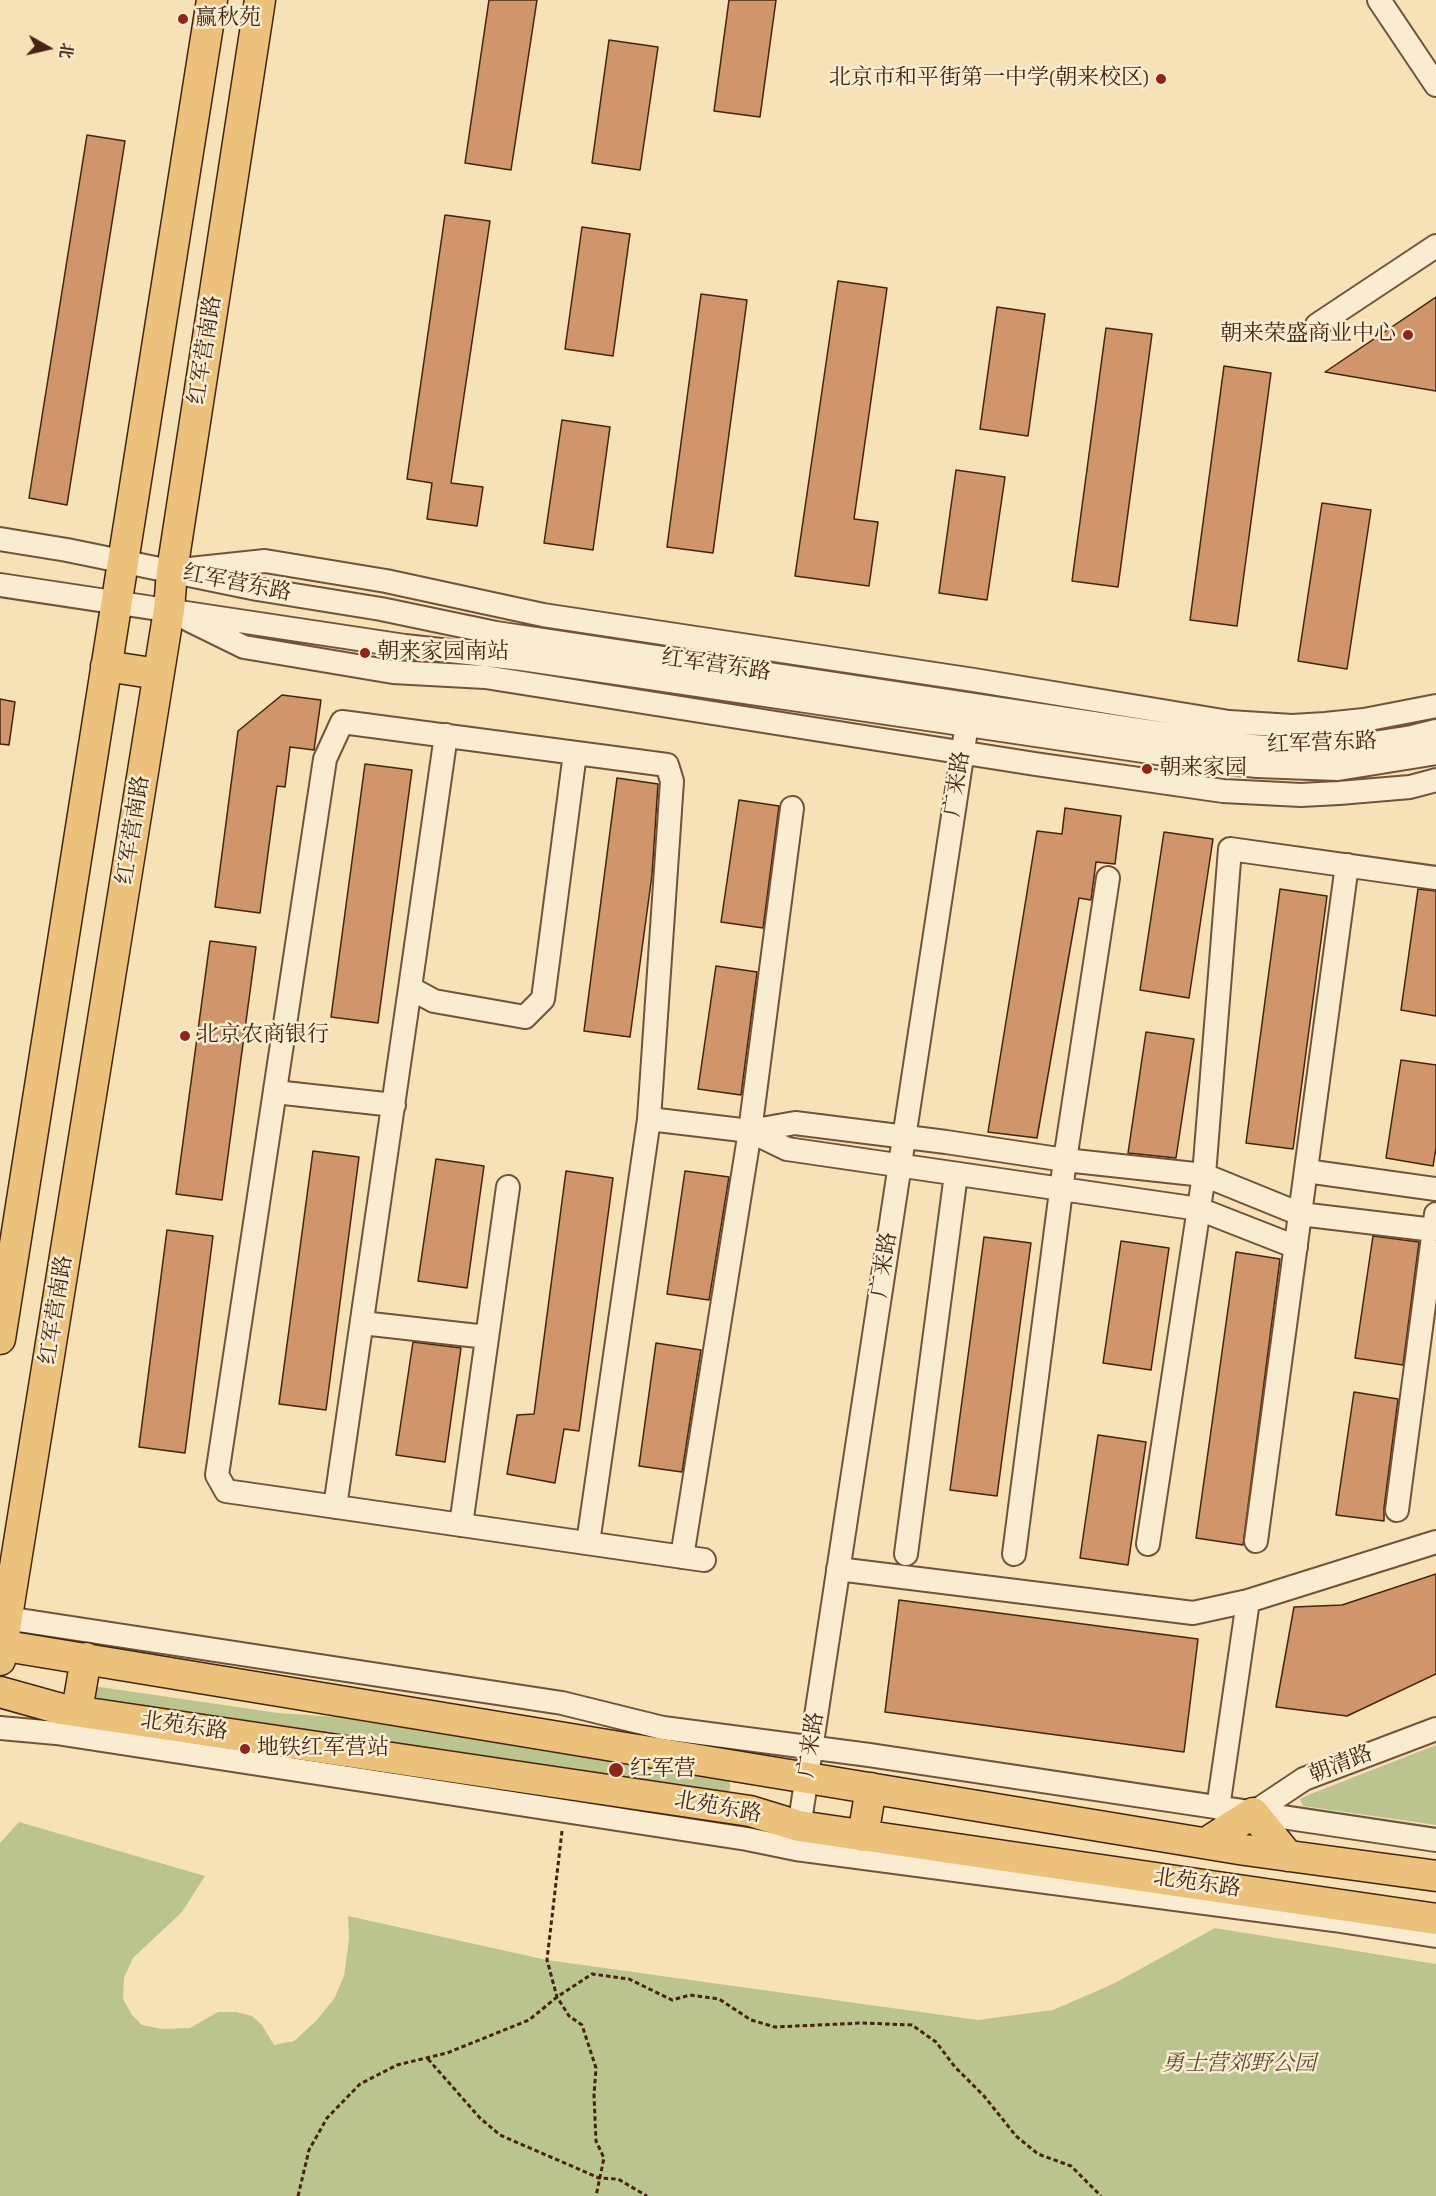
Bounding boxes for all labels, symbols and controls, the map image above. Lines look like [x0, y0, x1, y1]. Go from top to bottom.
place label: 赢秋苑 [195, 6, 261, 32]
marker: 赢秋苑 [176, 12, 190, 26]
north arrow [18, 18, 78, 78]
text: 北 [54, 41, 78, 60]
place label: 北京市和平街第一中学(朝来校区) [829, 66, 1149, 92]
marker: 北京市和平街第一中学(朝来校区) [1154, 72, 1168, 86]
street label: 红军营南路 [184, 294, 228, 406]
place label: 朝来荣盛商业中心 [1220, 322, 1396, 348]
marker: 朝来荣盛商业中心 [1401, 328, 1415, 342]
street label: 红军营东路 [180, 561, 294, 607]
place label: 朝来家园南站 [377, 640, 509, 666]
street label: 红军营东路 [660, 645, 772, 687]
marker: 朝来家园南站 [358, 646, 372, 660]
street label: 红军营东路 [1267, 729, 1377, 759]
street label: 广来路 [940, 749, 976, 819]
place label: 朝来家园 [1159, 756, 1247, 782]
marker: 朝来家园 [1140, 762, 1154, 776]
street label: 红军营南路 [112, 774, 156, 886]
place label: 北京农商银行 [197, 1023, 329, 1049]
marker: 北京农商银行 [178, 1029, 192, 1043]
street label: 广来路 [867, 1230, 903, 1300]
street label: 红军营南路 [35, 1254, 79, 1366]
street label: 北苑东路 [139, 1708, 229, 1746]
street label: 广来路 [794, 1710, 830, 1780]
place label: 地铁红军营站 [257, 1736, 389, 1762]
street label: 朝清路 [1305, 1741, 1377, 1789]
marker: 地铁红军营站 [238, 1742, 252, 1756]
place label: 红军营 [630, 1757, 696, 1783]
marker: 红军营 [607, 1761, 625, 1779]
street label: 北苑东路 [672, 1787, 764, 1829]
street label: 北苑东路 [1152, 1865, 1242, 1903]
park label: 勇士营郊野公园 [1162, 2052, 1316, 2078]

